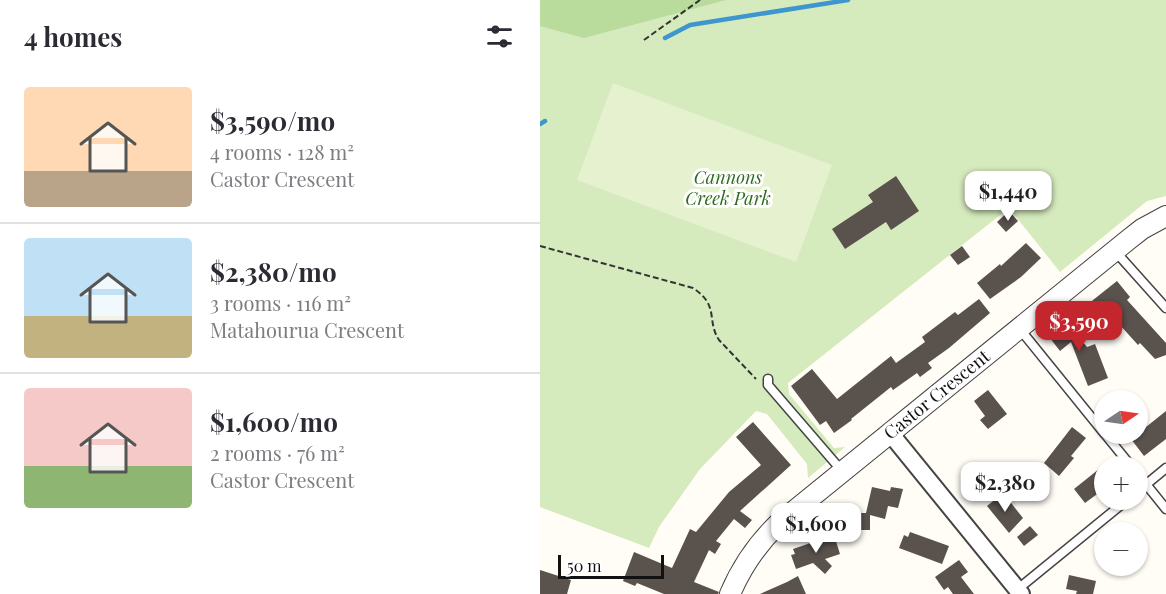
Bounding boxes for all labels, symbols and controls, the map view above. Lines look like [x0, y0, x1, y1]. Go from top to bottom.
text: 4 homes [24, 19, 122, 54]
icon: filters [483, 20, 516, 53]
text: $3,590/mo [210, 103, 335, 138]
icon: home [72, 111, 144, 183]
text: 4 rooms · 128 m² [210, 138, 354, 165]
text: Castor Crescent [210, 165, 354, 192]
park label: Cannons Creek Park [685, 165, 771, 210]
pin: $1,440 [959, 171, 1057, 222]
text: $1,440 [979, 177, 1037, 204]
text: $2,380/mo [210, 254, 337, 289]
icon: home [72, 262, 144, 334]
text: 3 rooms · 116 m² [210, 289, 351, 316]
pin: $3,590 [1030, 301, 1128, 352]
text: $3,590 [1049, 307, 1109, 334]
text: Matahourua Crescent [210, 316, 404, 343]
street label: Castor Crescent [878, 344, 995, 444]
north arrow [1094, 390, 1148, 444]
map controls [1094, 390, 1148, 576]
text: $1,600/mo [210, 404, 338, 439]
icon: home [72, 412, 144, 484]
text: 2 rooms · 76 m² [210, 439, 345, 466]
button: + [1094, 456, 1148, 510]
pin: $2,380 [956, 462, 1054, 513]
text: Castor Crescent [210, 466, 354, 493]
text: $2,380 [975, 468, 1035, 495]
pin: $1,600 [767, 503, 865, 554]
text: $1,600 [785, 509, 847, 536]
button: − [1094, 522, 1148, 576]
scale bar [558, 552, 664, 580]
text: 50 m [567, 555, 601, 576]

